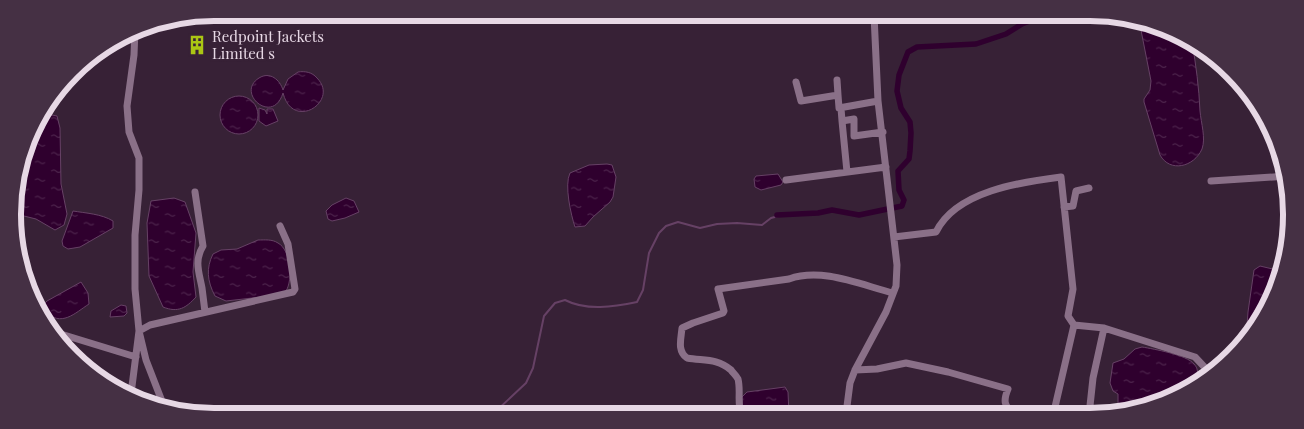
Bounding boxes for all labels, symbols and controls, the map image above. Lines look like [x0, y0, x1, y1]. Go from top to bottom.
place label: Redpoint Jackets Limited s [212, 26, 324, 63]
building icon: Redpoint Jackets Limited s [186, 34, 208, 56]

